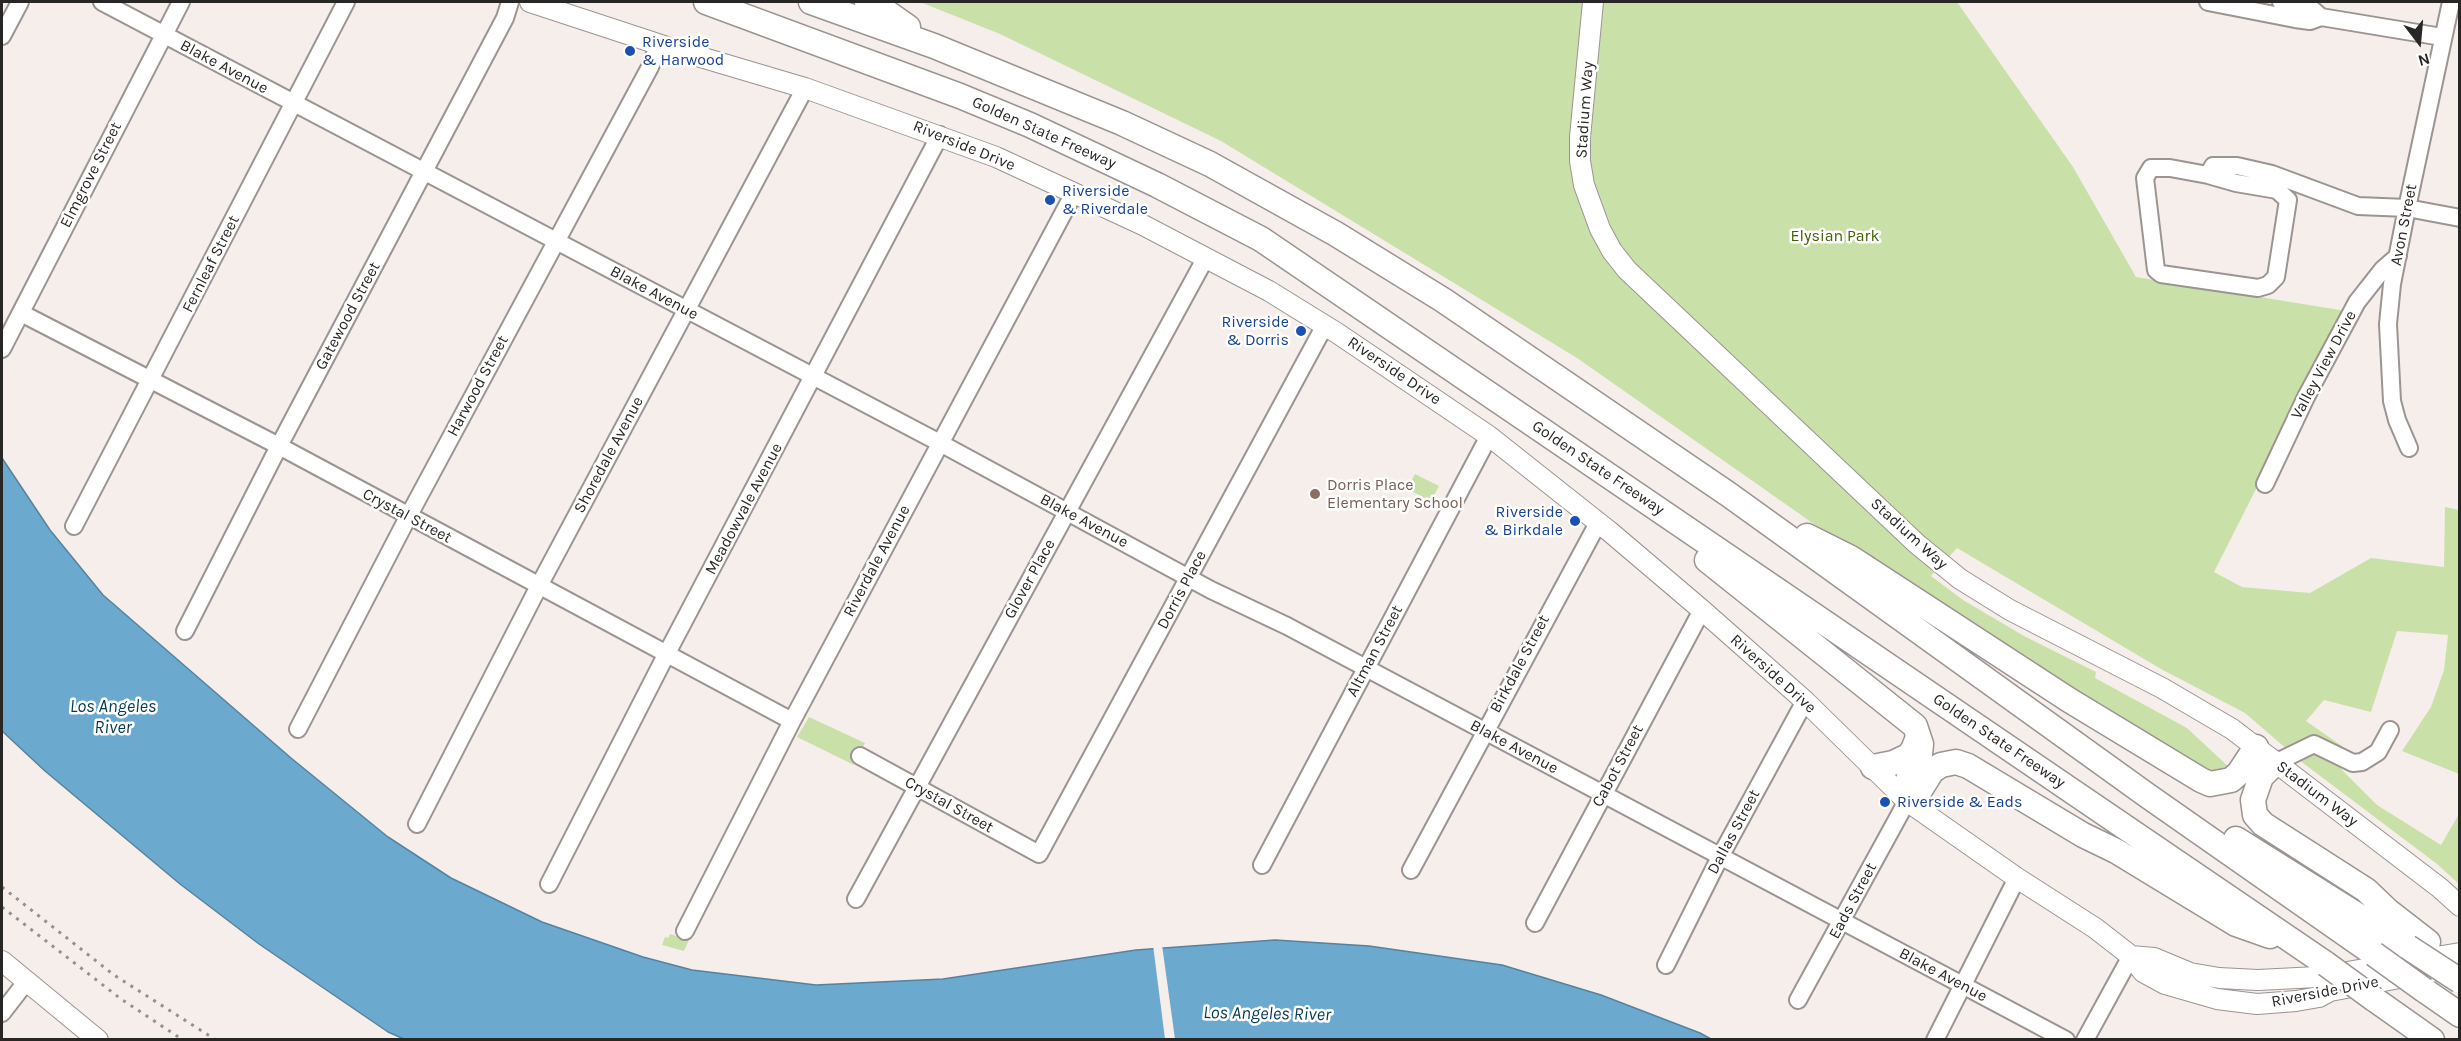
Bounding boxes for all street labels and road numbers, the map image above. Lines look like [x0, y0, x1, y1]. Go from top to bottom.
street label: Blake Avenue [177, 36, 271, 98]
street label: Stadium Way [1572, 61, 1598, 159]
street label: Golden State Freeway [969, 93, 1119, 173]
street label: Riverside Drive [910, 117, 1018, 175]
street label: Elmgrove Street [56, 119, 126, 231]
street label: Avon Street [2387, 182, 2421, 268]
street label: Fernleaf Street [178, 212, 244, 316]
street label: Gatewood Street [311, 259, 385, 373]
street label: Blake Avenue [607, 262, 701, 324]
street label: Valley View Drive [2287, 307, 2361, 423]
street label: Harwood Street [443, 332, 513, 440]
street label: Riverside Drive [1344, 333, 1444, 409]
street label: Shoredale Avenue [570, 393, 648, 517]
street label: Golden State Freeway [1528, 417, 1668, 519]
street label: Meadowvale Avenue [701, 440, 787, 578]
street label: Crystal Street [359, 484, 455, 548]
street label: Blake Avenue [1037, 490, 1131, 552]
street label: Stadium Way [1866, 494, 1952, 574]
street label: Riverdale Avenue [839, 502, 915, 620]
street label: Glover Place [1000, 536, 1060, 622]
street label: Dorris Place [1153, 547, 1211, 633]
street label: Altman Street [1343, 602, 1407, 700]
street label: Birkdale Street [1486, 612, 1554, 716]
street label: Riverside Drive [1726, 631, 1820, 717]
street label: Golden State Freeway [1929, 690, 2069, 792]
street label: Blake Avenue [1467, 716, 1561, 778]
street label: Cabot Street [1588, 722, 1648, 810]
street label: Stadium Way [2272, 757, 2362, 831]
street label: Crystal Street [901, 773, 997, 837]
street label: Dallas Street [1704, 786, 1764, 878]
street label: Eads Street [1825, 860, 1881, 942]
street label: Blake Avenue [1896, 944, 1990, 1006]
street label: Riverside Drive [2270, 972, 2380, 1012]

